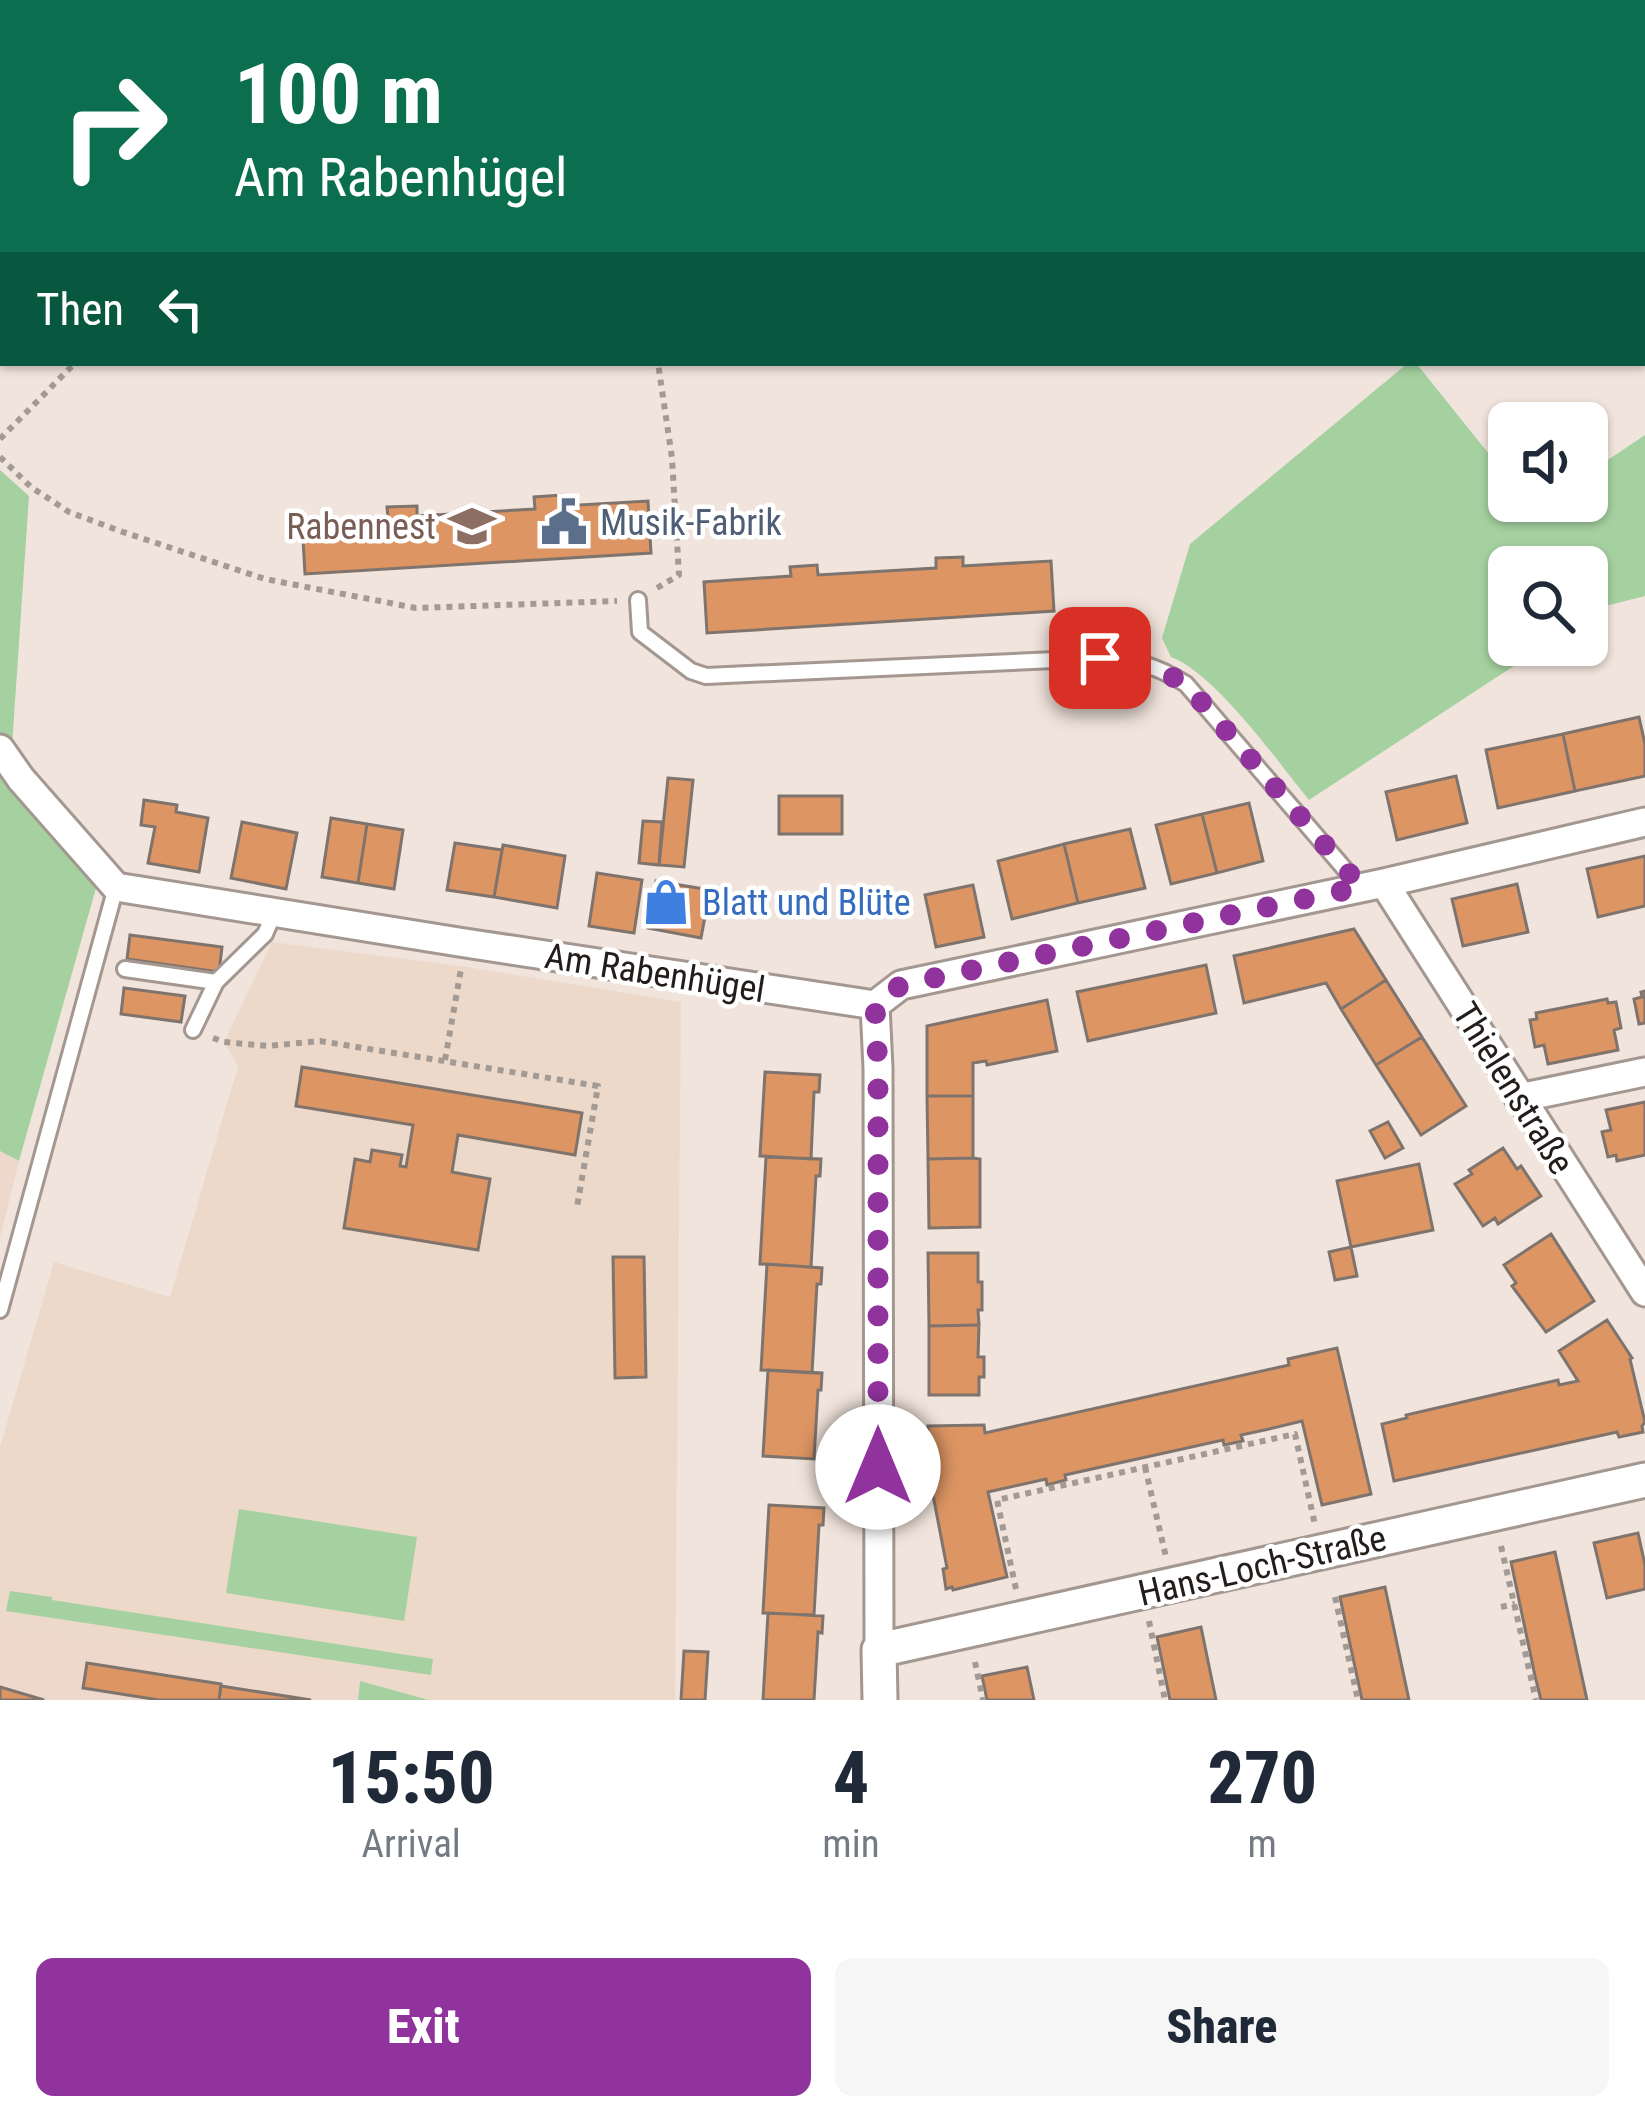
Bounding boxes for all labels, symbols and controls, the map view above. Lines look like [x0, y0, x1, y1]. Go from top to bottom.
text: 100 m [234, 45, 443, 144]
icon: right [36, 48, 192, 204]
text: Am Rabenhügel [234, 146, 567, 209]
icon: left [148, 276, 214, 342]
text: Then [36, 283, 124, 336]
map controls [1488, 402, 1608, 666]
button: sound [1488, 402, 1608, 522]
public building icon: Musik-Fabrik [539, 497, 589, 547]
school or university icon: Rabennest [447, 501, 497, 551]
place label: Musik-Fabrik [600, 502, 782, 544]
place label: Rabennest [286, 506, 436, 548]
button: search [1488, 546, 1608, 666]
pin [1049, 607, 1151, 709]
icon: arrive [1067, 625, 1133, 691]
shop icon: Blatt und Blüte [641, 877, 691, 927]
place label: Blatt und Blüte [702, 882, 911, 924]
street label: Am Rabenhügel [542, 935, 768, 1011]
street label: Thielenstraße [1444, 995, 1582, 1182]
position arrow [815, 1404, 941, 1530]
street label: Hans-Loch-Straße [1134, 1517, 1390, 1615]
text: 15:50 [328, 1736, 495, 1821]
text: 4 [833, 1736, 869, 1821]
text: 270 [1207, 1736, 1317, 1821]
text: Arrival [362, 1821, 461, 1867]
text: min [822, 1821, 880, 1867]
text: m [1248, 1821, 1277, 1867]
button: Exit [36, 1958, 811, 2096]
button: Share [835, 1958, 1609, 2096]

